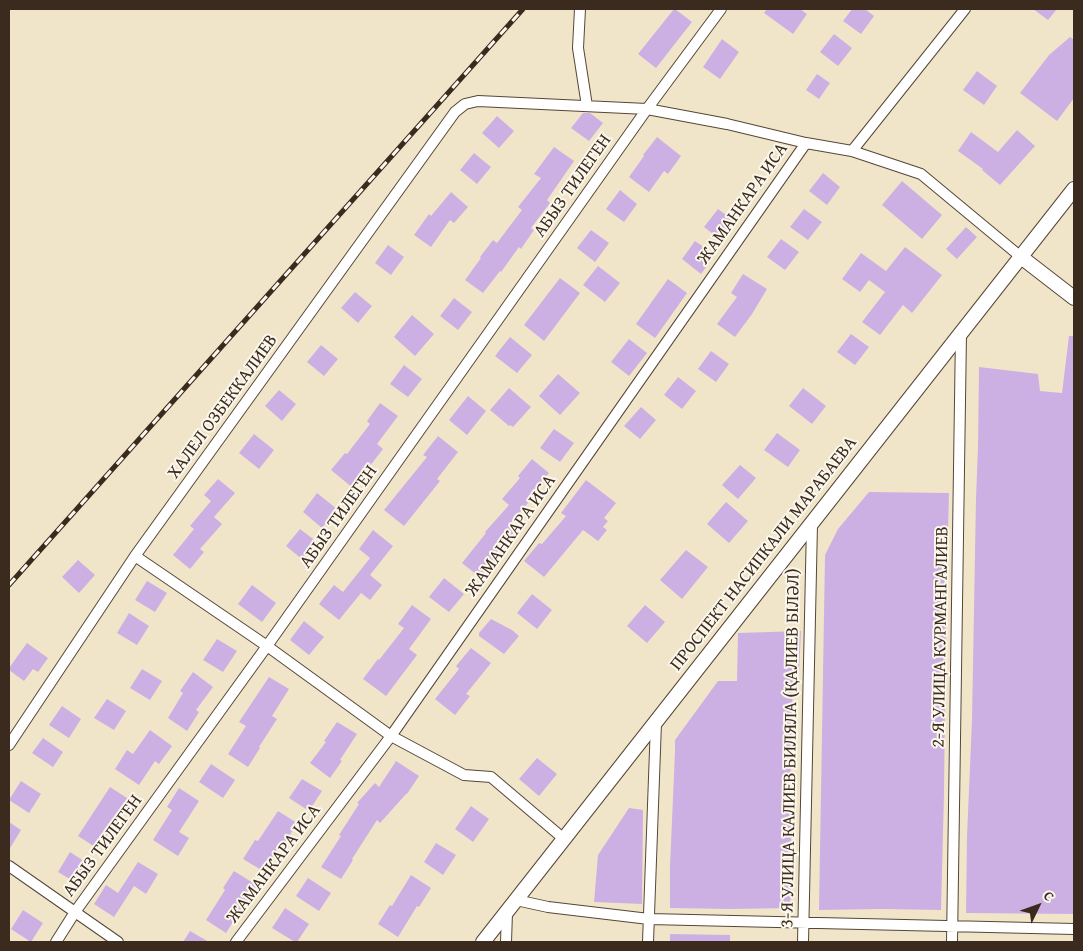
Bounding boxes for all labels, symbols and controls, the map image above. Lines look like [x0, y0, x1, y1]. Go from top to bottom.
street label: АБЫЗ ТИЛЕГЕН [529, 130, 617, 242]
street label: ЖАМАНКАРА ИСА [693, 139, 793, 269]
street label: ХАЛЕЛ ОЗБЕККАЛИЕВ [163, 330, 283, 484]
street label: ПРОСПЕКТ НАСИПКАЛИ МАРАБАЕВА [666, 433, 862, 675]
street label: АБЫЗ ТИЛЕГЕН [295, 461, 383, 573]
street label: ЖАМАНКАРА ИСА [461, 471, 561, 601]
street label: 2-Я УЛИЦА КУРМАНГАЛИЕВ [928, 526, 954, 748]
street label: 3-Я УЛИЦА КАЛИЕВ БИЛЯЛА (ҚАЛИЕВ БІЛӘЛ) [777, 568, 805, 928]
street label: АБЫЗ ТИЛЕГЕН [59, 791, 147, 901]
street label: ЖАМАНКАРА ИСА [222, 800, 326, 928]
north arrow [1013, 881, 1063, 931]
text: С [1039, 886, 1059, 906]

